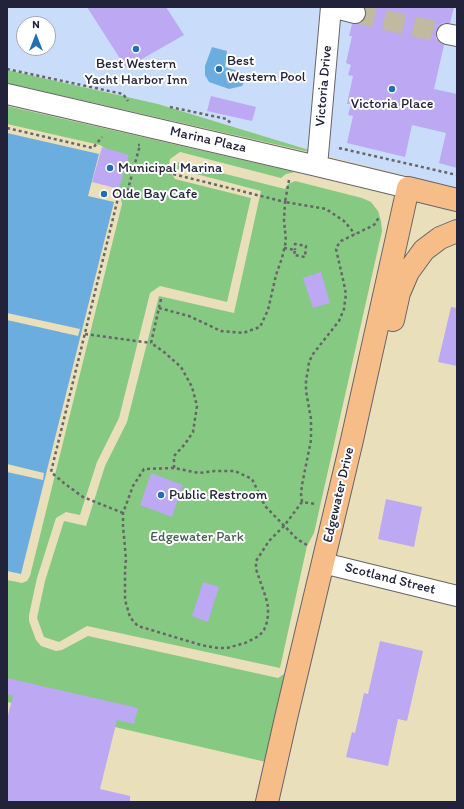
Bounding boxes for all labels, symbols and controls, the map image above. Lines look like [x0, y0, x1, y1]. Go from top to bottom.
north arrow [16, 16, 56, 56]
text: N [32, 18, 40, 31]
marker: Best Western Yacht Harbor Inn [131, 44, 141, 54]
street label: Victoria Drive [312, 45, 336, 127]
place label: Best Western Pool [227, 53, 306, 86]
place label: Best Western Yacht Harbor Inn [85, 56, 187, 88]
marker: Best Western Pool [214, 64, 224, 74]
marker: Victoria Place [387, 84, 397, 94]
place label: Victoria Place [351, 96, 433, 112]
street label: Marina Plaza [168, 123, 248, 157]
place label: Municipal Marina [118, 160, 222, 176]
marker: Municipal Marina [105, 163, 115, 173]
place label: Olde Bay Cafe [112, 186, 197, 202]
marker: Olde Bay Cafe [99, 189, 109, 199]
street label: Edgewater Drive [320, 446, 358, 544]
place label: Public Restroom [169, 487, 267, 503]
marker: Public Restroom [156, 490, 166, 500]
park label: Edgewater Park [150, 529, 244, 545]
street label: Scotland Street [343, 560, 437, 598]

